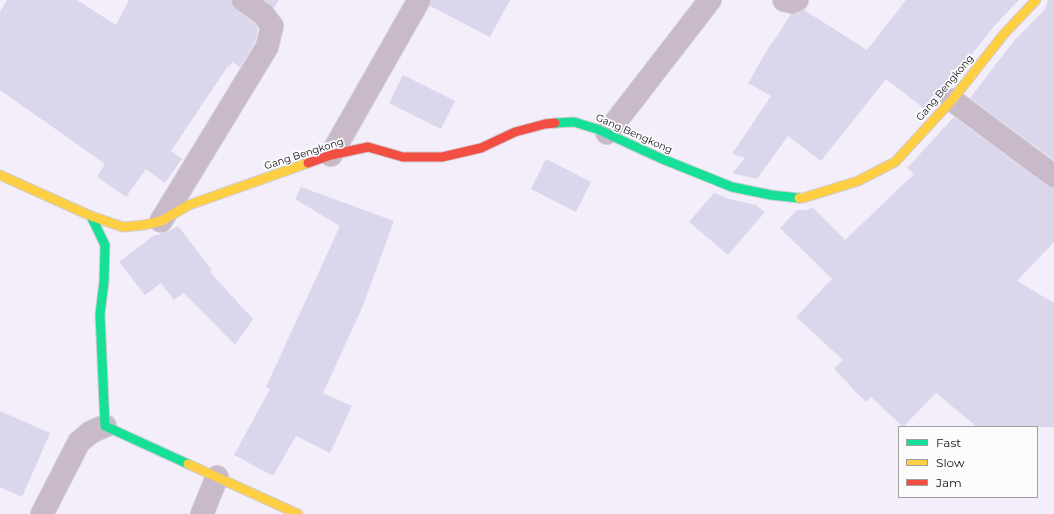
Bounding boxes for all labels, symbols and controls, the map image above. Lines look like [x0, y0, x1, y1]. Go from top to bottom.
street label: Gang Bengkong [914, 52, 976, 124]
street label: Gang Bengkong [594, 112, 674, 156]
street label: Gang Bengkong [263, 136, 345, 172]
legend [898, 426, 1038, 498]
text: Fast [936, 435, 961, 450]
text: Slow [936, 455, 965, 470]
text: Jam [936, 475, 962, 490]

